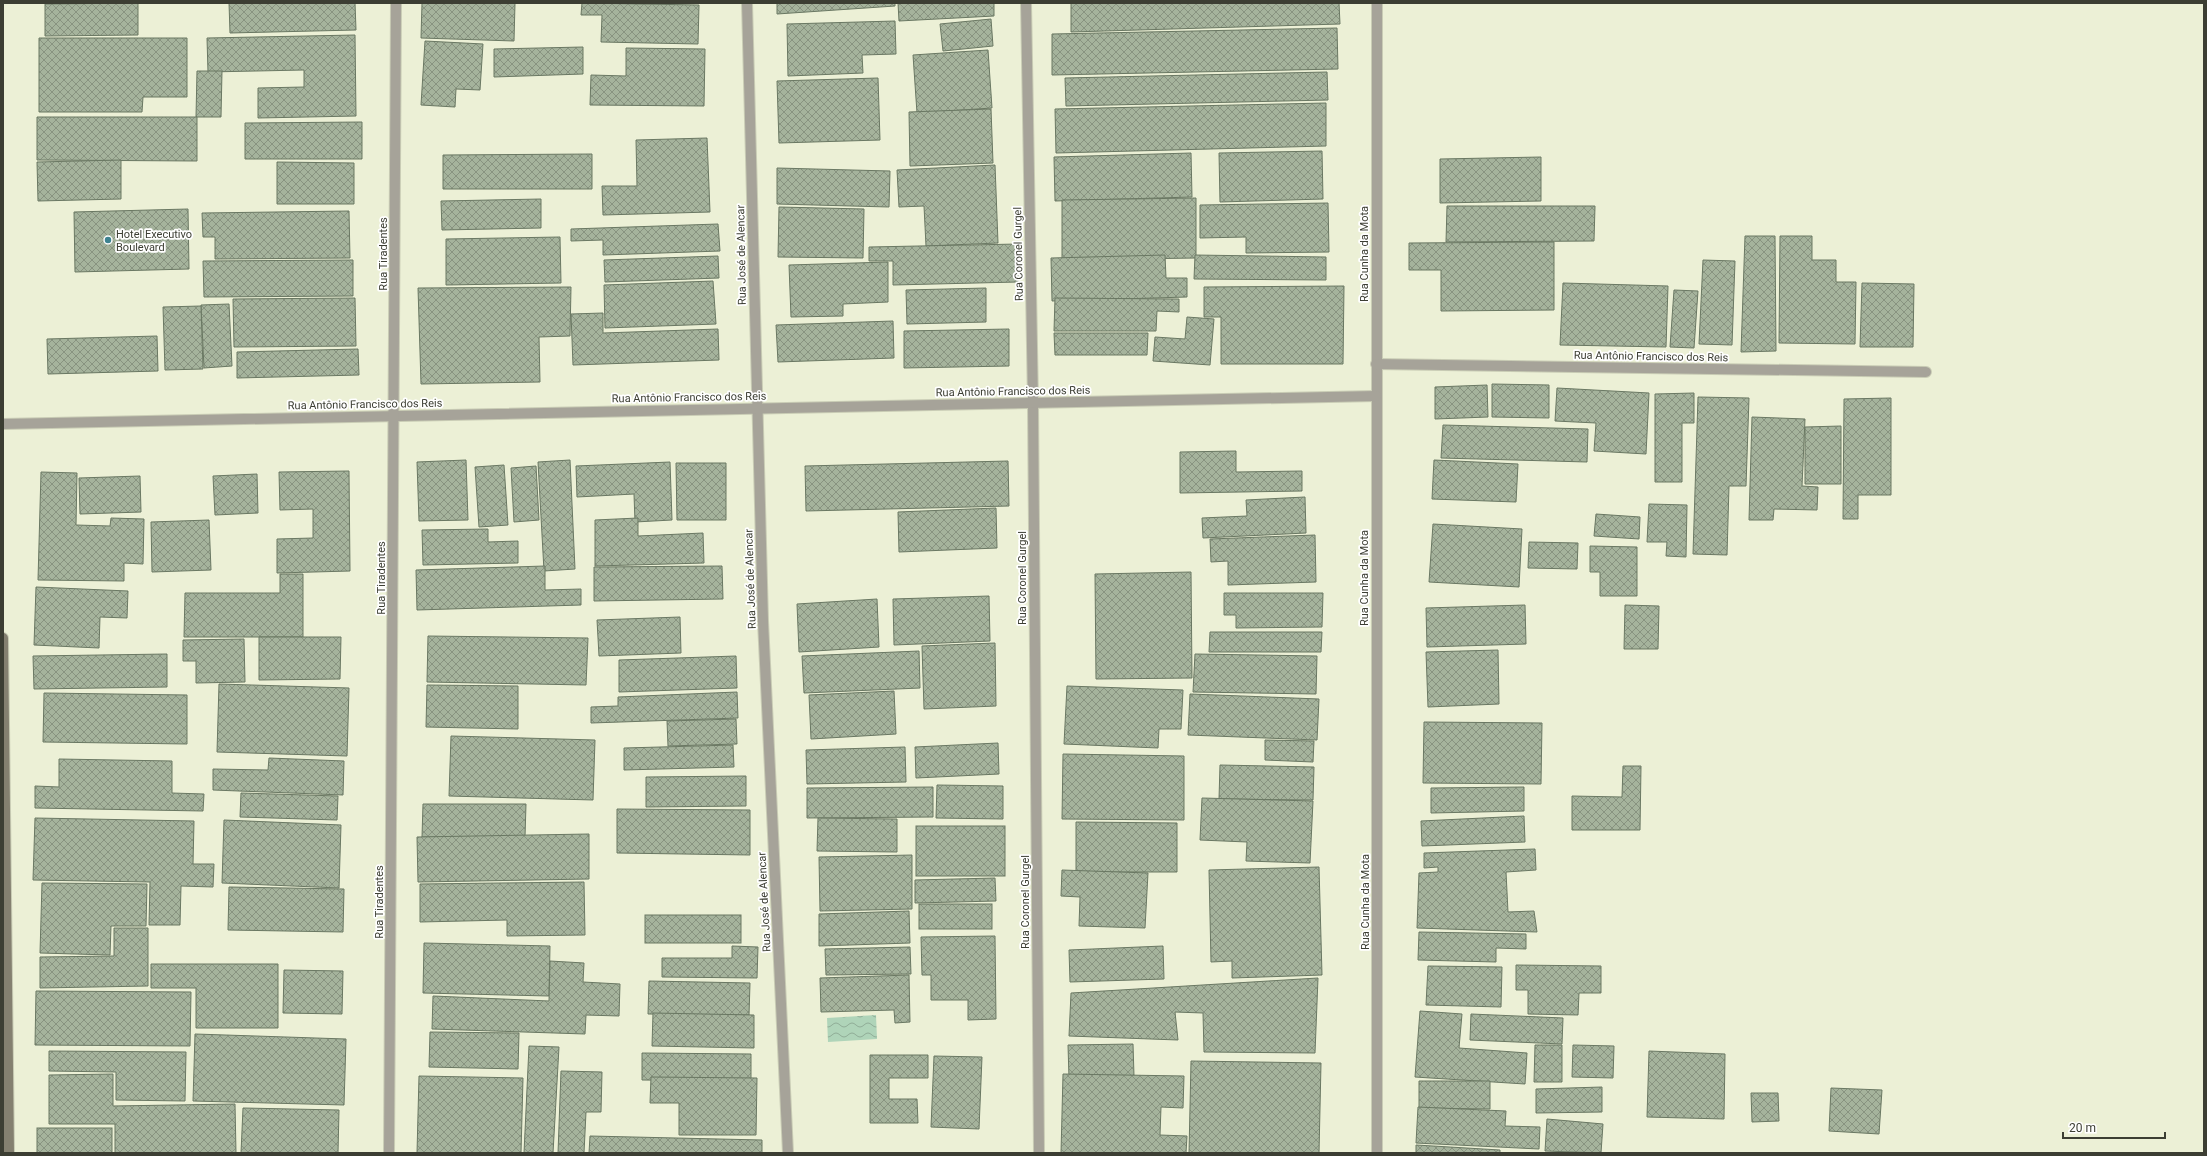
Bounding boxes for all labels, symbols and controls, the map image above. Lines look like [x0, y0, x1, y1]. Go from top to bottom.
street label: Rua José de Alencar [734, 205, 749, 305]
street label: Rua Cunha da Mota [1358, 206, 1371, 302]
street label: Rua Coronel Gurgel [1011, 207, 1026, 301]
street label: Rua Tiradentes [377, 217, 390, 291]
place label: Hotel Executivo Boulevard [116, 228, 192, 254]
marker: Hotel Executivo Boulevard [103, 235, 113, 245]
street label: Rua Antônio Francisco dos Reis [1574, 349, 1729, 364]
street label: Rua Antônio Francisco dos Reis [936, 384, 1091, 399]
street label: Rua Antônio Francisco dos Reis [612, 390, 767, 405]
street label: Rua Antônio Francisco dos Reis [288, 397, 443, 412]
street label: Rua José de Alencar [742, 528, 759, 629]
street label: Rua Cunha da Mota [1358, 530, 1371, 626]
street label: Rua Coronel Gurgel [1016, 531, 1029, 625]
street label: Rua Tiradentes [375, 541, 388, 615]
street label: Rua José de Alencar [755, 851, 774, 952]
street label: Rua Cunha da Mota [1359, 854, 1372, 950]
street label: Rua Coronel Gurgel [1019, 855, 1032, 949]
street label: Rua Tiradentes [373, 865, 386, 939]
scale bar [2063, 1114, 2165, 1140]
text: 20 m [2069, 1121, 2096, 1135]

